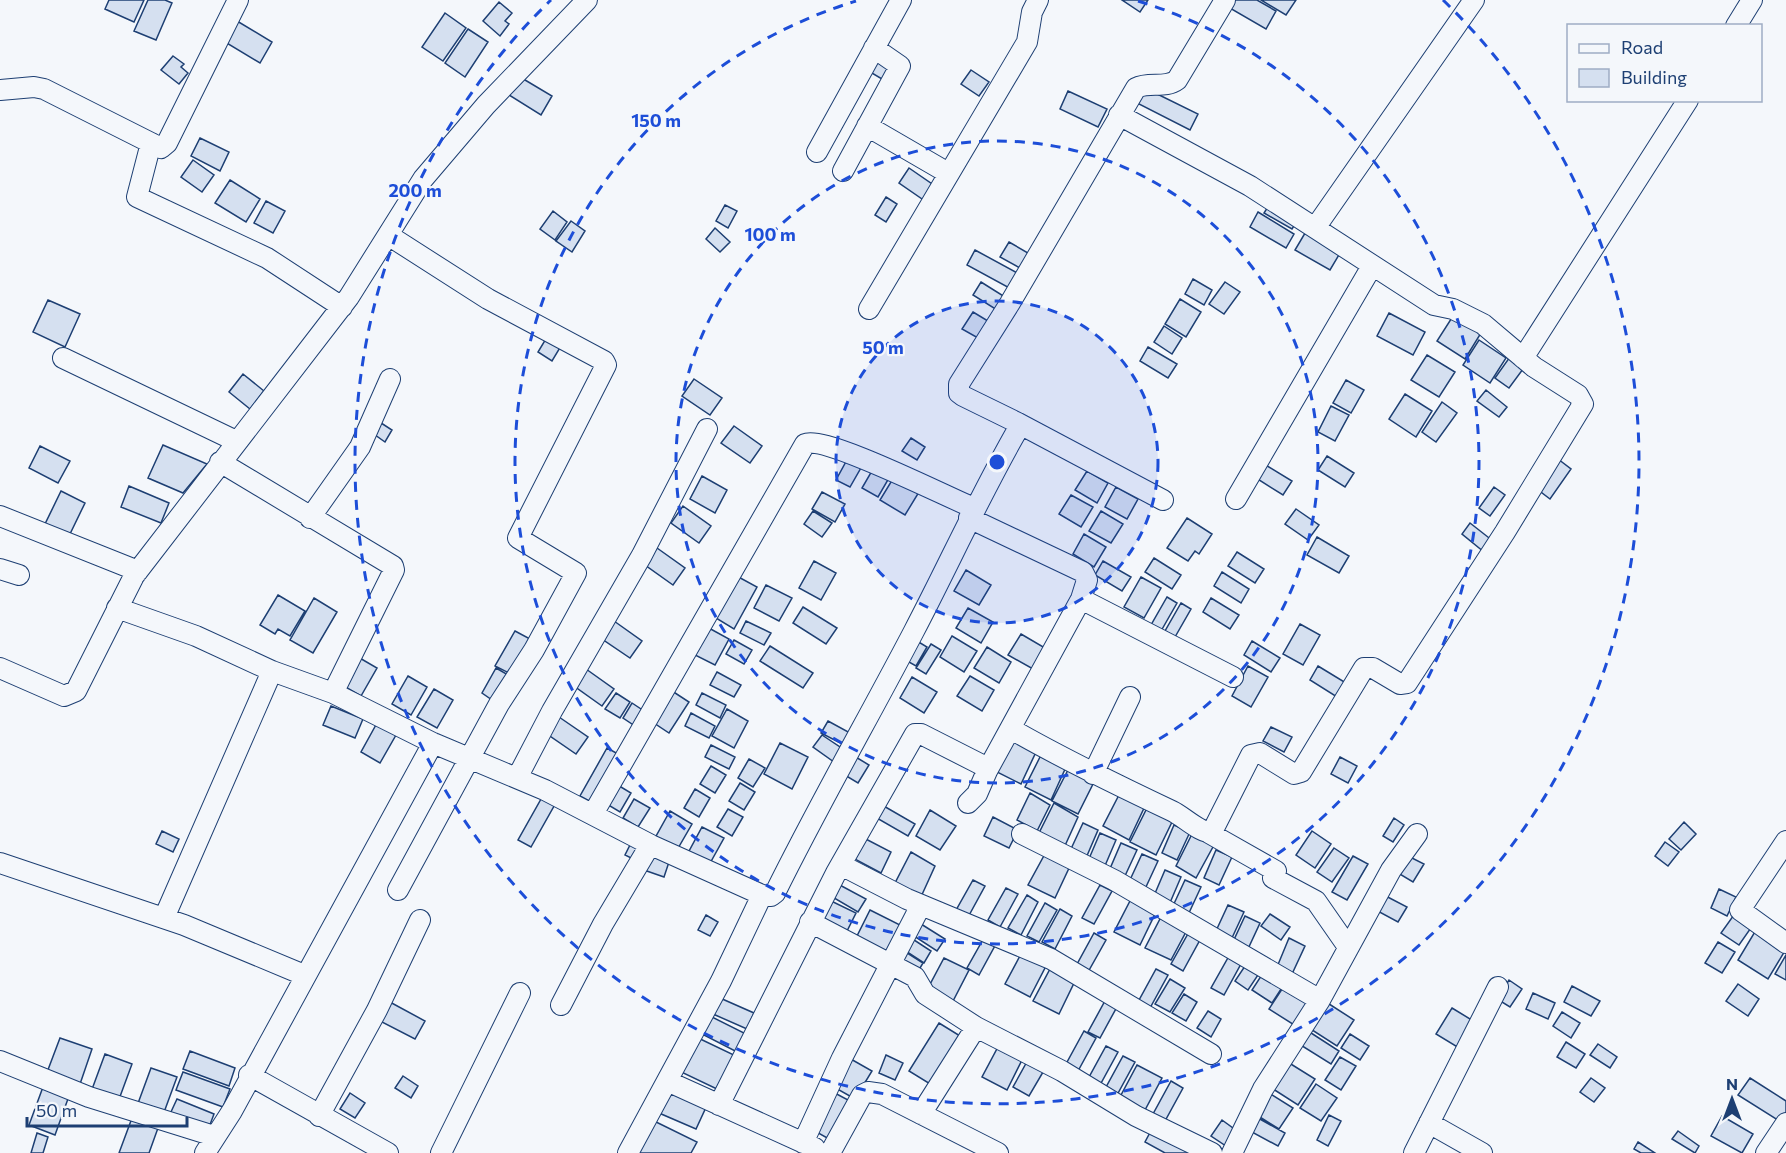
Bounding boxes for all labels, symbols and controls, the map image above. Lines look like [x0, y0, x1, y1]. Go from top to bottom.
legend [1567, 24, 1762, 102]
text: Road [1621, 36, 1663, 58]
text: Building [1621, 66, 1687, 88]
text: 150 m [631, 109, 681, 131]
text: 200 m [388, 179, 442, 201]
text: 100 m [744, 223, 796, 245]
text: 50 m [862, 336, 904, 358]
centre of rings [987, 452, 1007, 472]
north arrow [1702, 1069, 1762, 1129]
text: N [1726, 1074, 1738, 1093]
scale bar [27, 1090, 188, 1128]
text: 50 m [36, 1099, 77, 1121]

